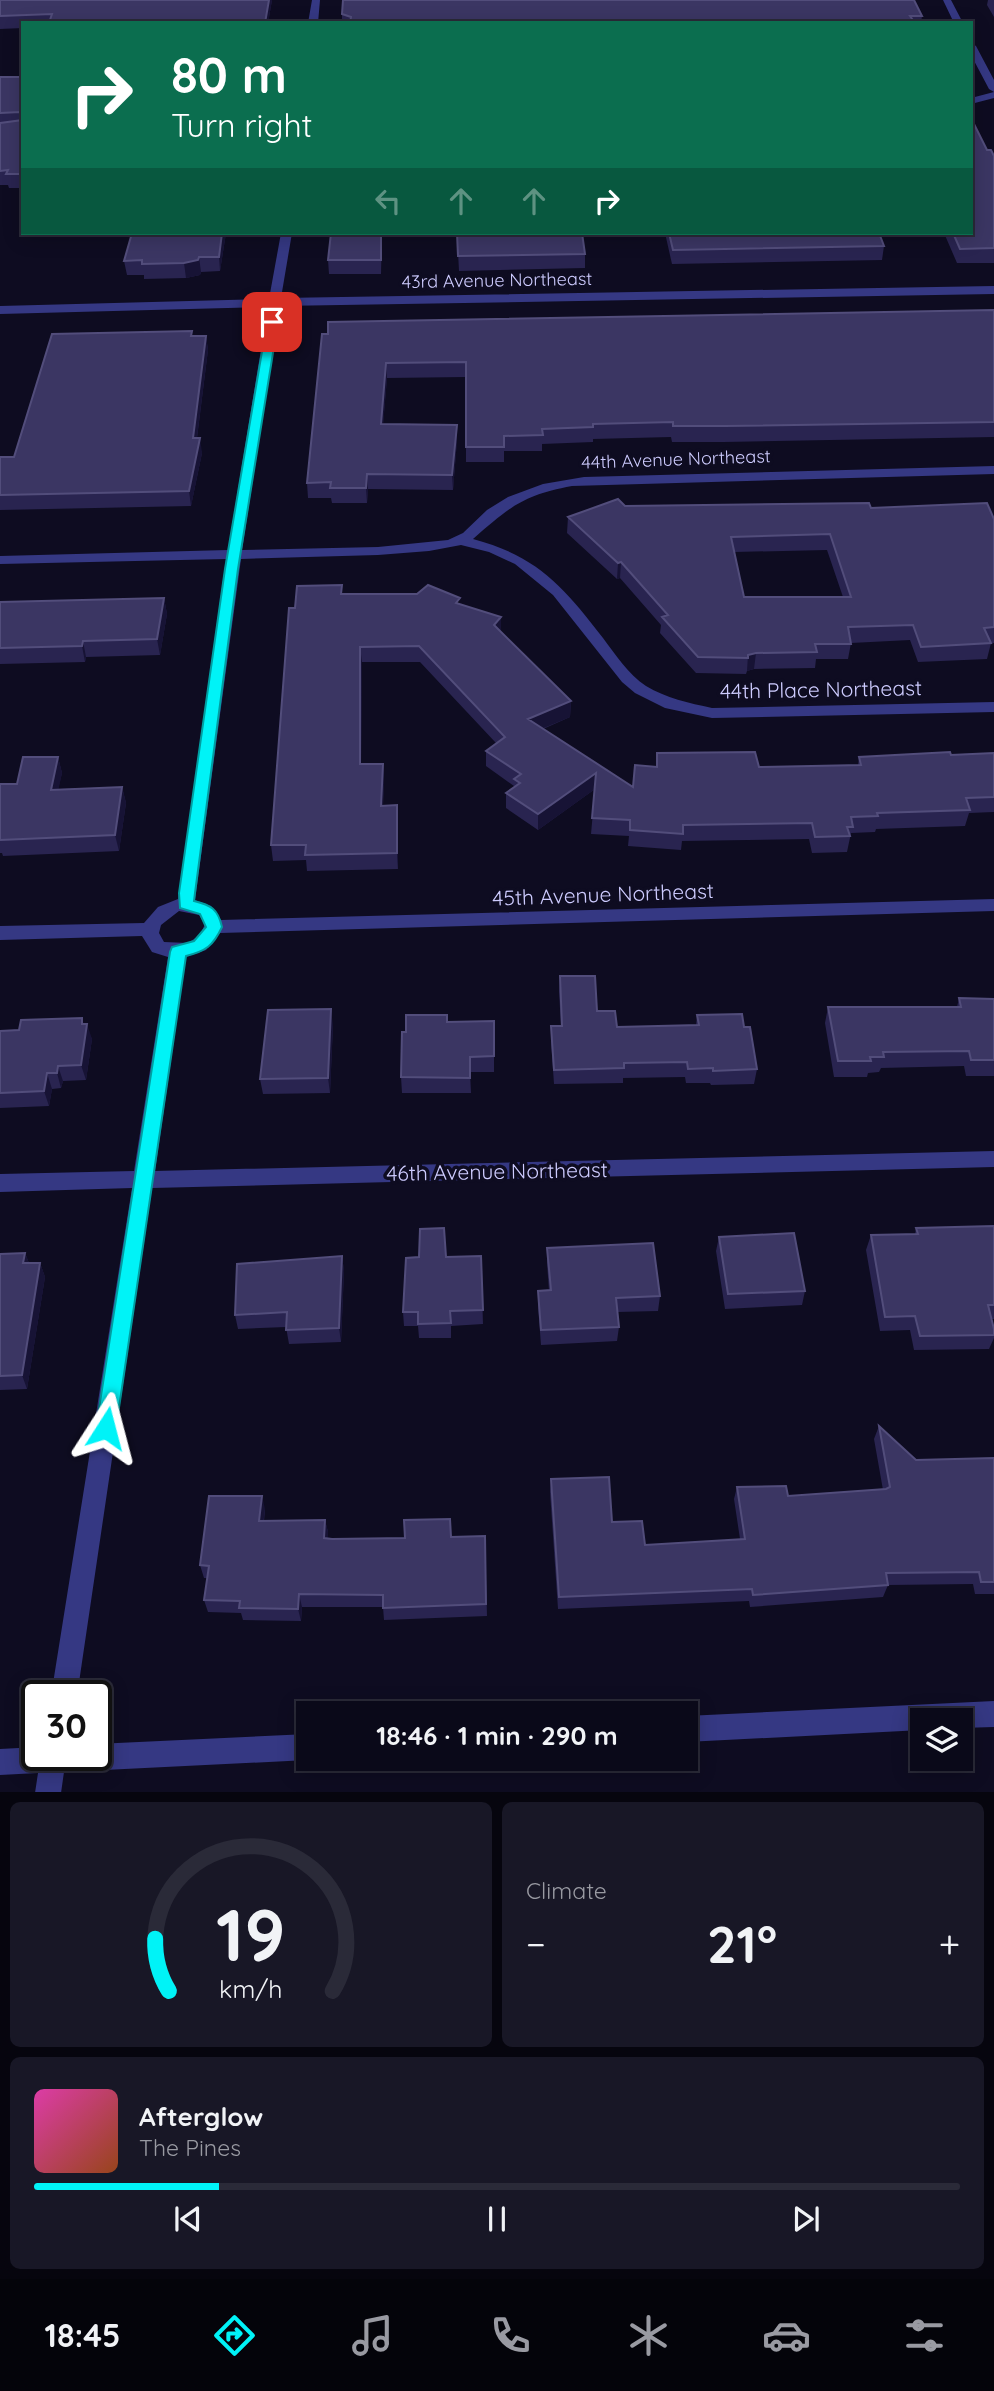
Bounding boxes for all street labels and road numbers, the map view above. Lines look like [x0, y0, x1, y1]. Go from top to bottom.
street label: 43rd Avenue Northeast [401, 267, 593, 293]
street label: 44th Avenue Northeast [581, 444, 771, 474]
street label: 44th Place Northeast [720, 674, 922, 704]
street label: 45th Avenue Northeast [492, 877, 714, 911]
street label: 46th Avenue Northeast [386, 1156, 608, 1186]

